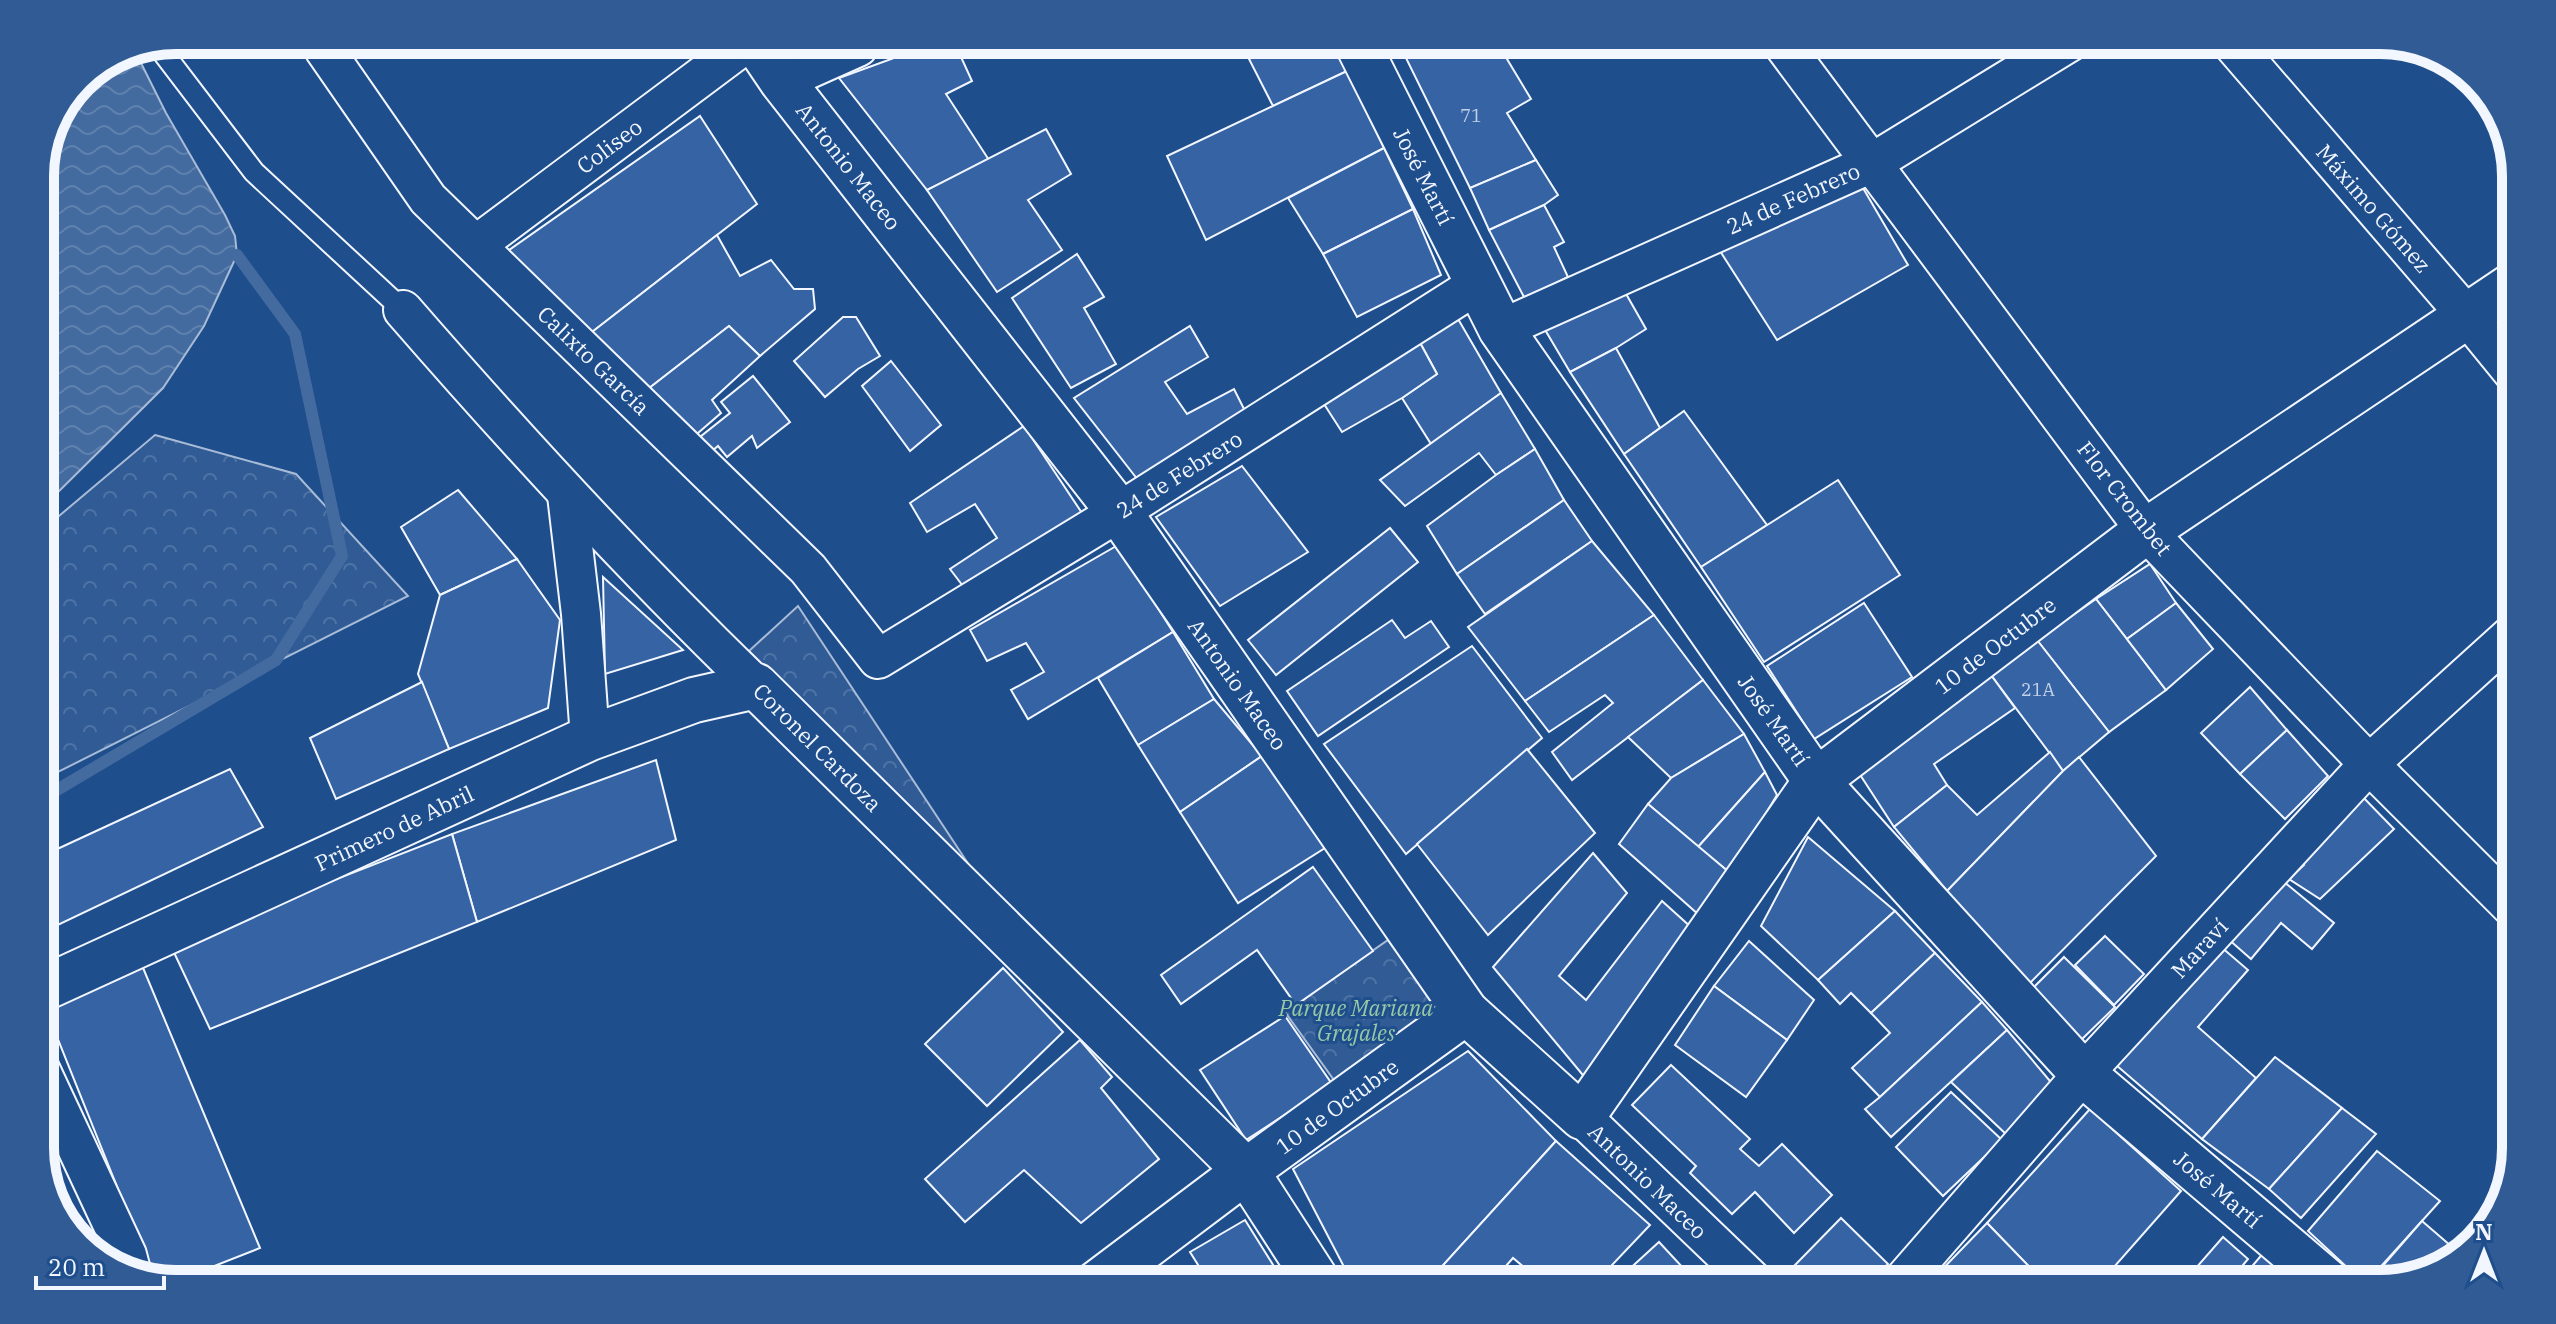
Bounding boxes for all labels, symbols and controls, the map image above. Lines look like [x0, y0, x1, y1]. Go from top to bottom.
street label: Antonio Maceo [790, 96, 908, 236]
house number: 71 [1460, 104, 1482, 127]
street label: Coliseo [570, 112, 648, 180]
street label: José Martí [1387, 122, 1461, 230]
street label: Máximo Gómez [2310, 138, 2438, 278]
street label: 24 de Febrero [1722, 156, 1864, 240]
street label: Calixto García [532, 299, 656, 421]
street label: 24 de Febrero [1111, 424, 1247, 524]
street label: Flor Crombet [2071, 435, 2179, 561]
street label: 10 de Octubre [1928, 590, 2062, 700]
street label: Antonio Maceo [1182, 612, 1294, 756]
street label: José Martí [1732, 668, 1816, 772]
street label: Coronel Cardoza [747, 676, 889, 818]
house number: 21A [2021, 678, 2056, 701]
street label: Primero de Abril [310, 779, 478, 877]
street label: Maraví [2164, 912, 2234, 984]
park label: Parque Mariana Grajales [1278, 993, 1433, 1047]
street label: 10 de Octubre [1270, 1052, 1404, 1160]
street label: Antonio Maceo [1582, 1117, 1714, 1245]
street label: José Martí [2168, 1144, 2268, 1234]
north arrow [2444, 1212, 2524, 1292]
text: N [2475, 1217, 2493, 1246]
scale bar [36, 1240, 164, 1290]
text: 20 m [48, 1251, 105, 1283]

